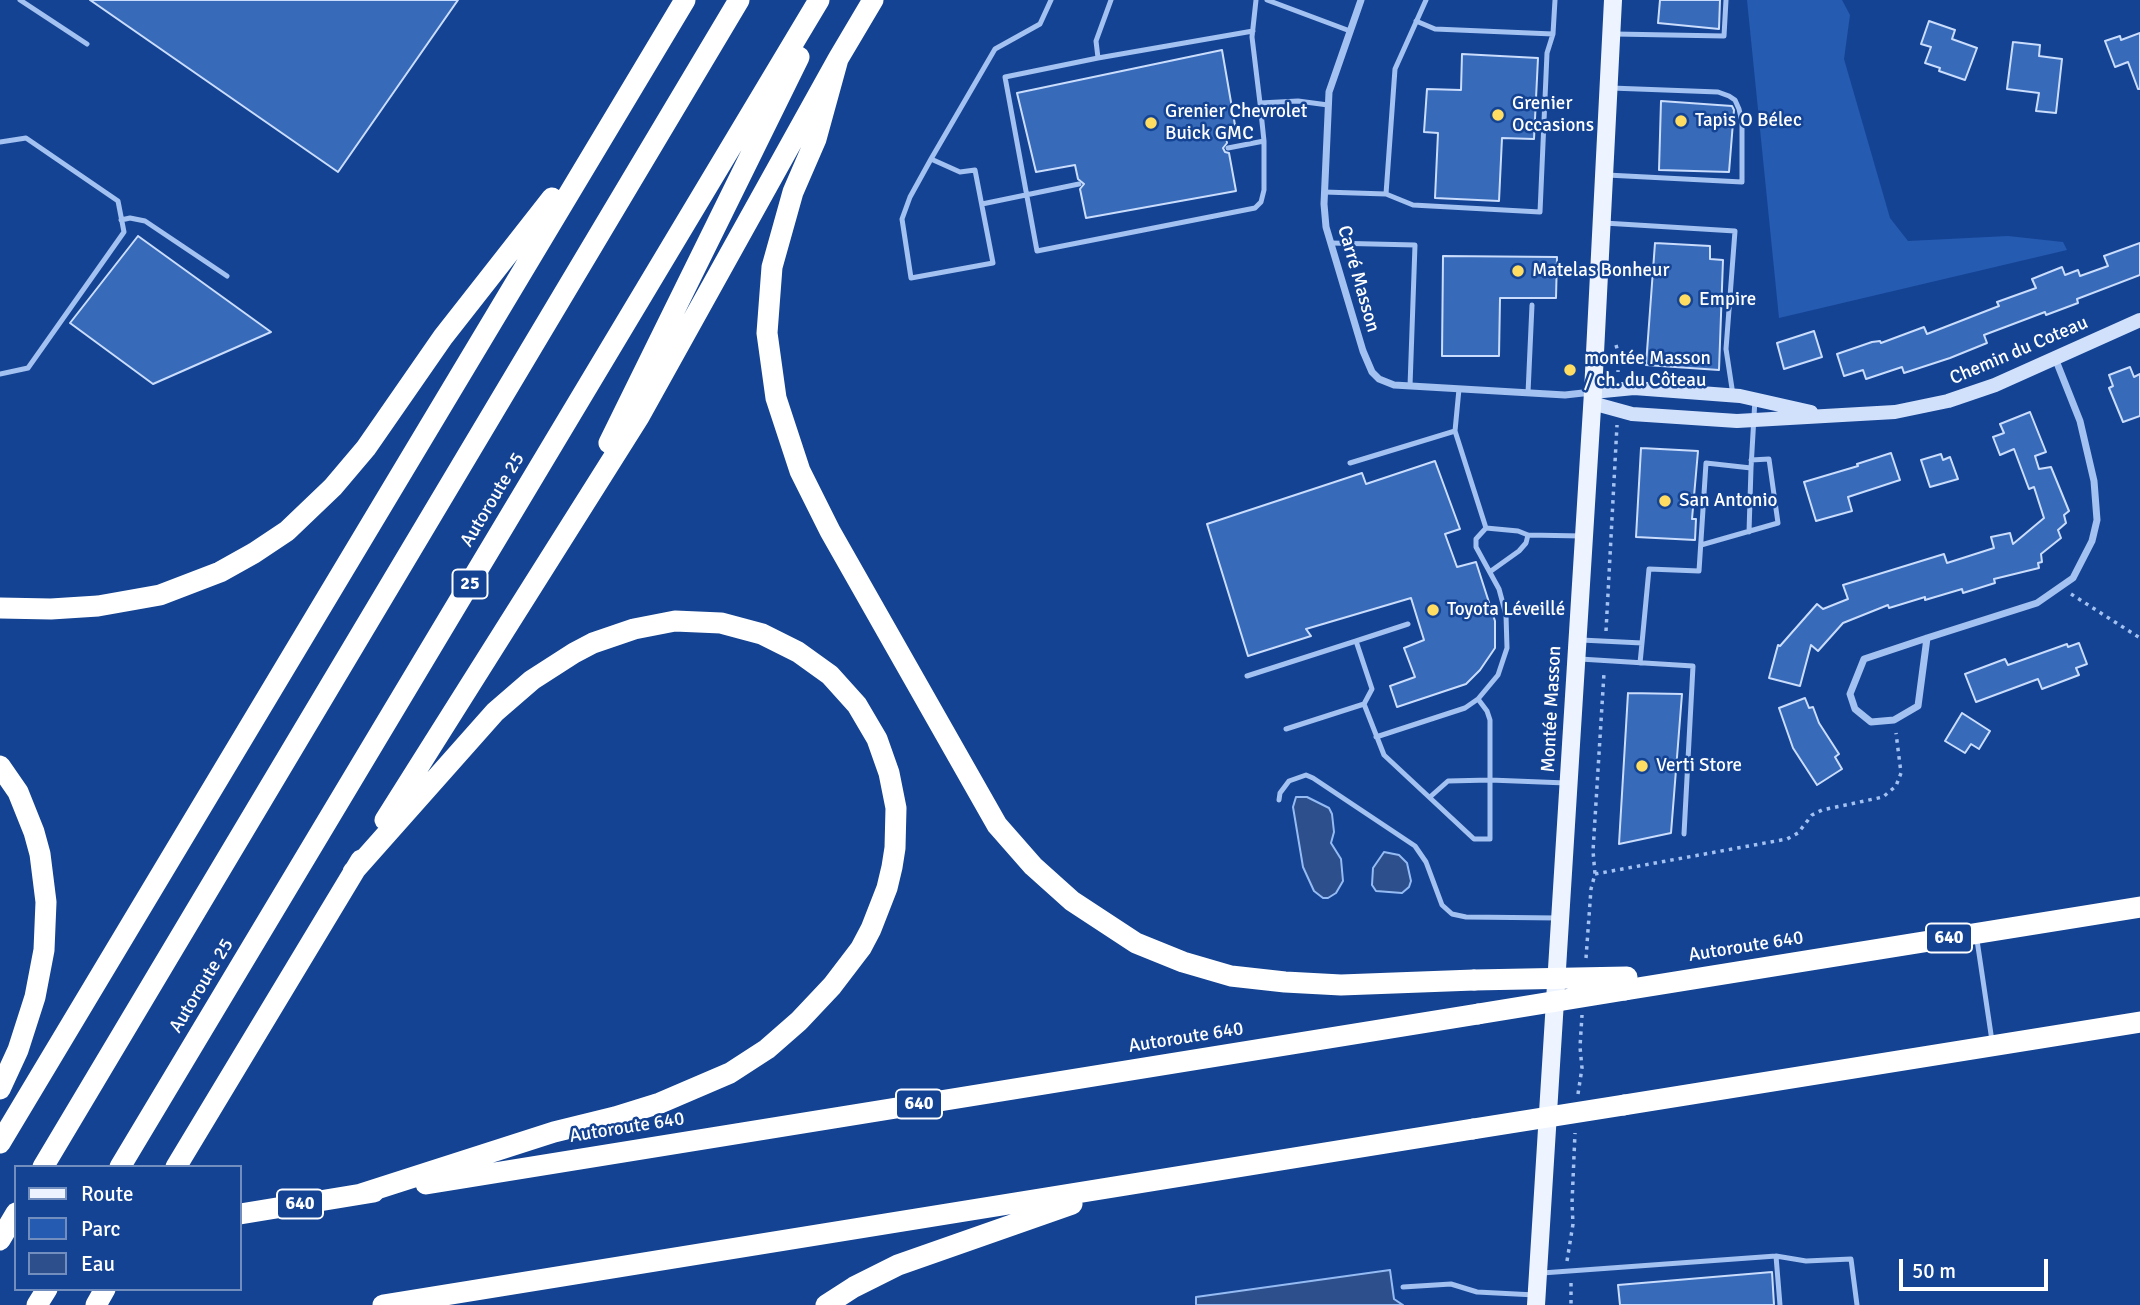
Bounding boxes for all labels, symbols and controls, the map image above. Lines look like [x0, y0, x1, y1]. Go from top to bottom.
place label: Grenier Occasions [1512, 93, 1594, 137]
place label: Grenier Chevrolet Buick GMC [1165, 101, 1307, 145]
marker: Grenier Occasions [1490, 107, 1506, 123]
place label: Tapis O Bélec [1695, 110, 1802, 132]
marker: Tapis O Bélec [1673, 113, 1689, 129]
marker: Grenier Chevrolet Buick GMC [1143, 115, 1159, 131]
street label: Carré Masson [1332, 223, 1384, 335]
place label: Matelas Bonheur [1532, 260, 1669, 282]
marker: Matelas Bonheur [1510, 263, 1526, 279]
place label: Empire [1699, 289, 1756, 311]
marker: Empire [1677, 292, 1693, 308]
street label: Chemin du Coteau [1946, 312, 2092, 390]
place label: montée Masson / ch. du Côteau [1584, 348, 1711, 392]
marker: montée Masson / ch. du Côteau [1562, 362, 1578, 378]
street label: Autoroute 25 [456, 449, 530, 551]
place label: San Antonio [1679, 490, 1777, 512]
marker: San Antonio [1657, 493, 1673, 509]
road number: 25 [452, 570, 488, 598]
place label: Toyota Léveillé [1447, 599, 1565, 621]
marker: Toyota Léveillé [1425, 602, 1441, 618]
street label: Montée Masson [1537, 645, 1567, 773]
place label: Verti Store [1656, 755, 1742, 777]
marker: Verti Store [1634, 758, 1650, 774]
road number: 640 [1926, 923, 1972, 953]
street label: Autoroute 640 [1687, 927, 1805, 967]
street label: Autoroute 25 [165, 935, 239, 1037]
street label: Autoroute 640 [1127, 1018, 1245, 1058]
road number: 640 [896, 1090, 942, 1119]
street label: Autoroute 640 [568, 1108, 686, 1148]
legend [14, 1165, 242, 1291]
text: Route [81, 1181, 133, 1207]
road number: 640 [277, 1190, 323, 1218]
text: Parc [81, 1216, 120, 1242]
scale bar [1902, 1246, 2051, 1290]
text: Eau [81, 1251, 115, 1277]
text: 50 m [1912, 1258, 1956, 1284]

